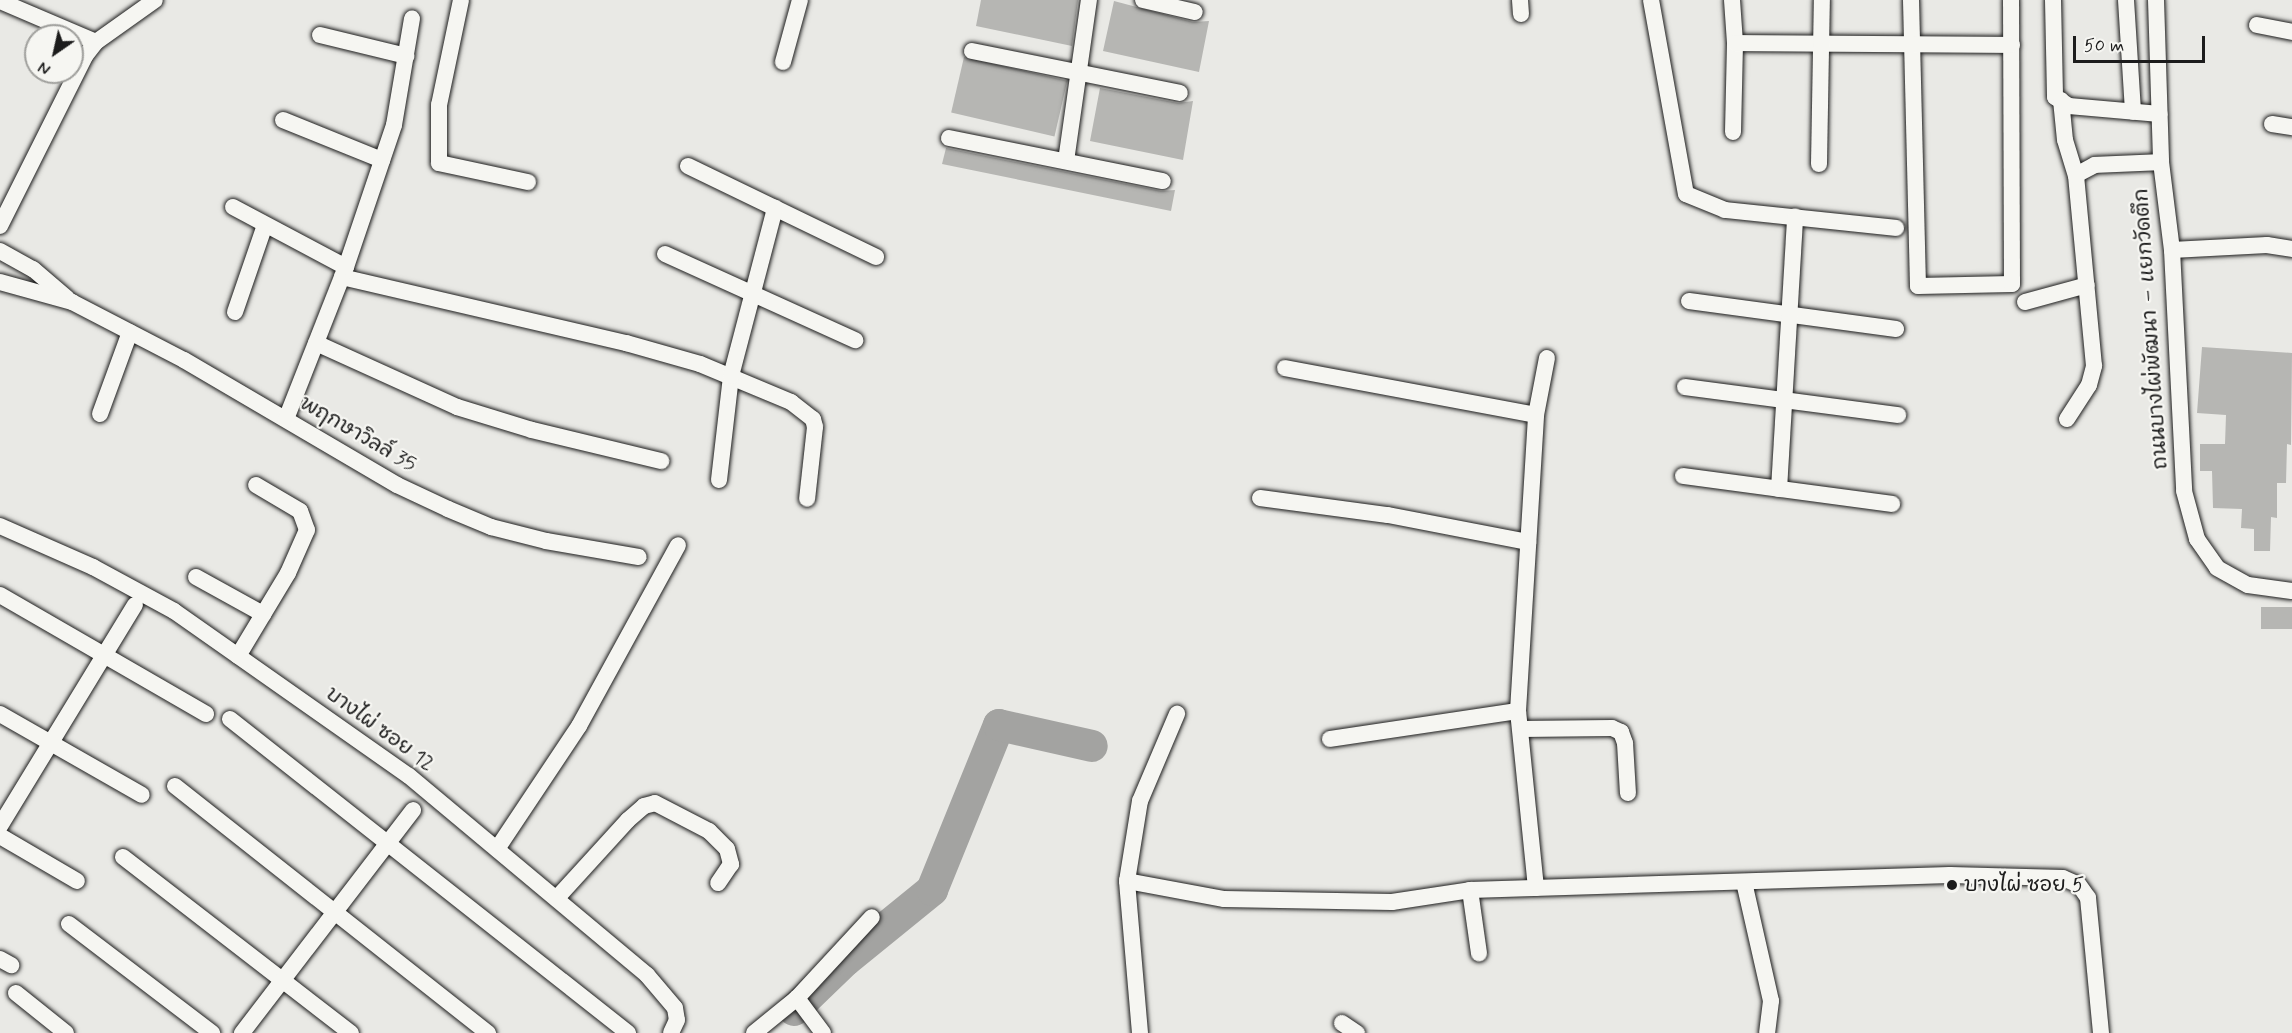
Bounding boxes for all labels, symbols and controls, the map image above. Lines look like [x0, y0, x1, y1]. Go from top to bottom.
north arrow [24, 24, 84, 84]
scale bar [2076, 24, 2208, 62]
text: 50 m [2084, 34, 2124, 58]
text: N [34, 56, 55, 79]
street label: ถนนบางไผ่พัฒนา – แยกวัดตึก [2129, 188, 2173, 470]
street label: พฤกษาวิลล์ 35 [295, 390, 421, 478]
street label: บางไผ่ ซอย 12 [321, 681, 439, 777]
place label: บางไผ่ ซอย 5 [1964, 872, 2084, 898]
marker: บางไผ่ ซอย 5 [1945, 878, 1959, 892]

